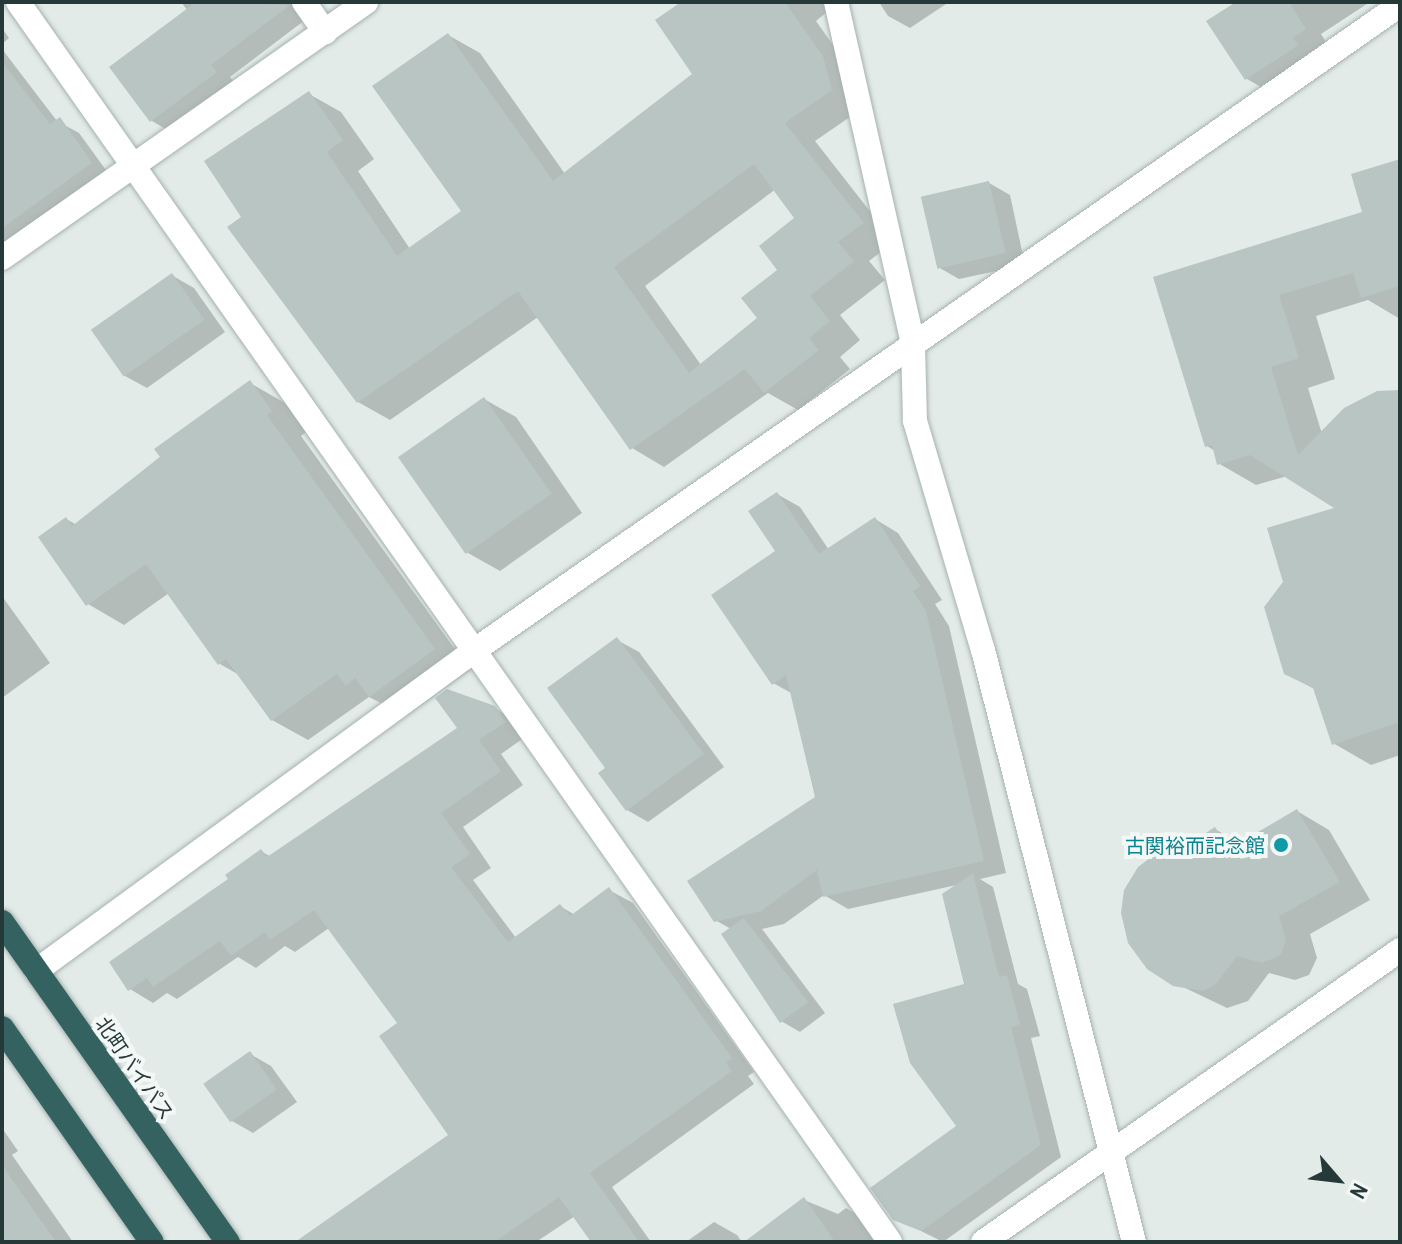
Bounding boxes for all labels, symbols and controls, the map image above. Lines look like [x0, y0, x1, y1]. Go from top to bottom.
place label: 古関裕而記念館 [1125, 833, 1265, 857]
marker: 古関裕而記念館 [1272, 836, 1290, 854]
street label: 北町バイパス [91, 1012, 179, 1124]
north arrow [1298, 1140, 1378, 1220]
text: N [1343, 1178, 1375, 1204]

